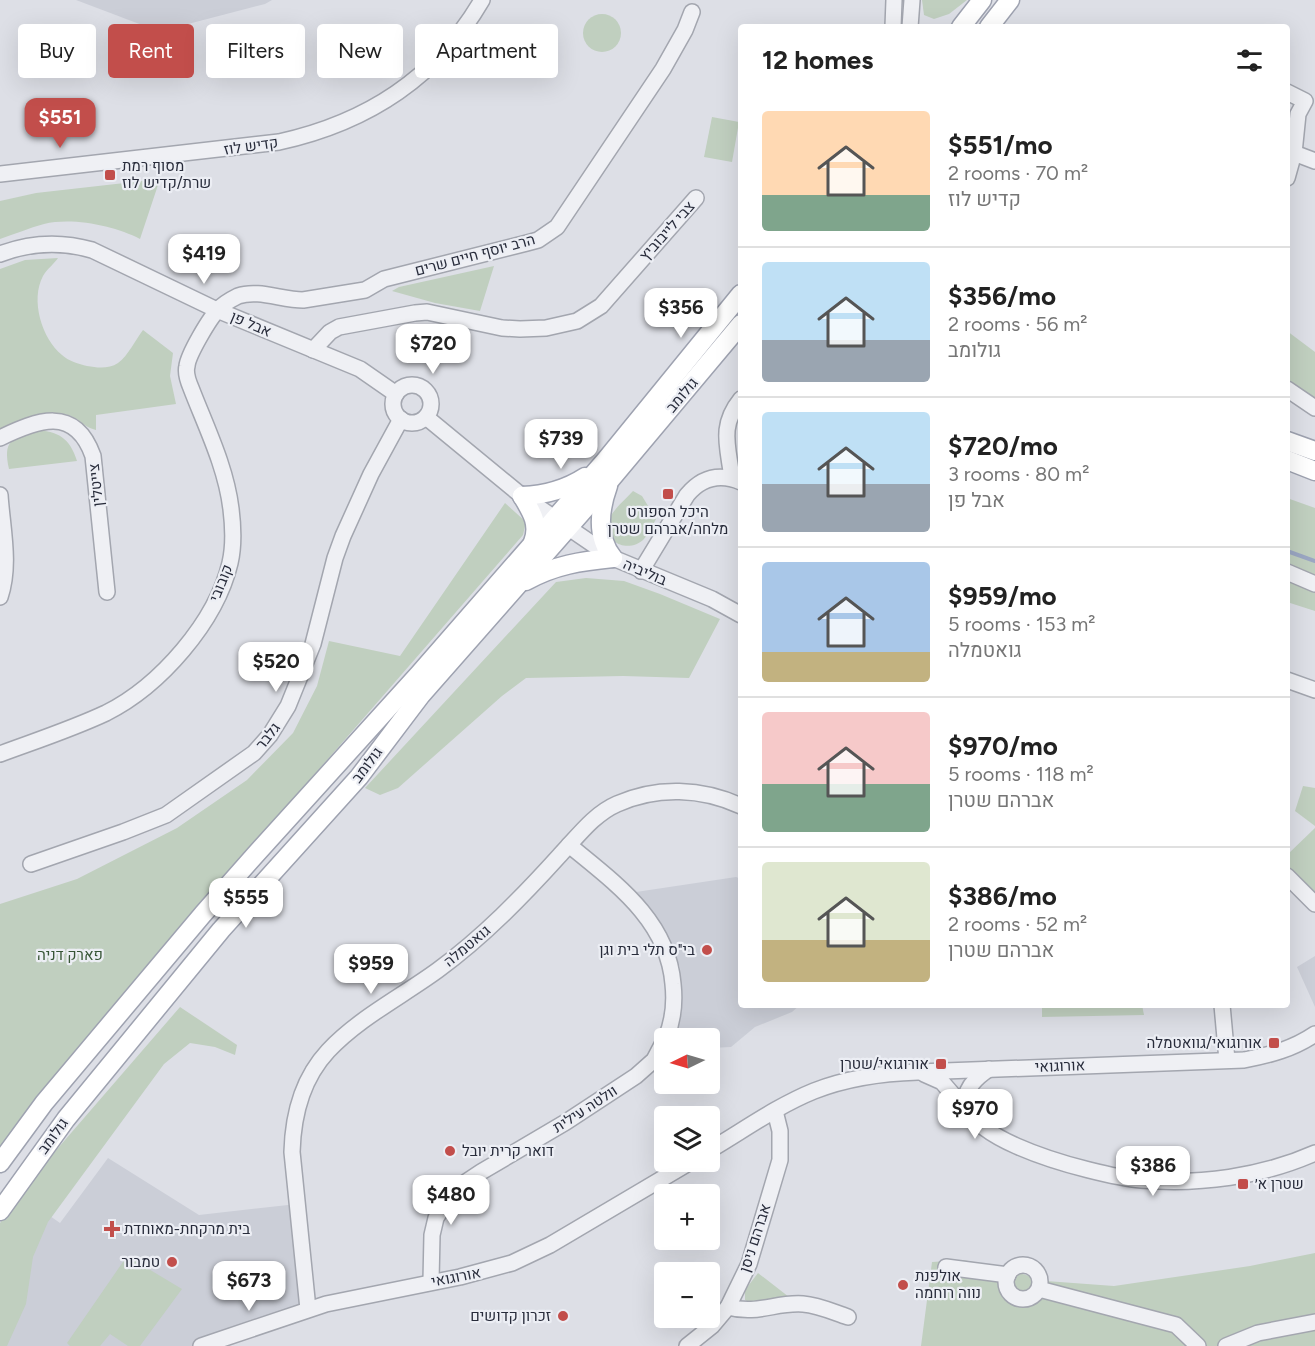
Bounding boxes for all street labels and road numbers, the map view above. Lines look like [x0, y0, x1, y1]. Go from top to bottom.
street label: קדיש לוז [223, 133, 279, 159]
street label: צבי לייבוביץ [636, 198, 698, 264]
street label: הרב יוסף חיים שרים [413, 230, 537, 280]
street label: אבל פן [228, 307, 274, 341]
street label: גולומב [662, 374, 702, 416]
street label: צייטלין [85, 463, 107, 507]
street label: בוליביה [620, 555, 670, 589]
street label: קובובי [205, 562, 237, 604]
street label: גלבר [252, 719, 284, 753]
street label: גולומב [348, 744, 386, 786]
street label: גואטמלה [440, 921, 494, 971]
street label: אורוגואי [1035, 1056, 1085, 1076]
street label: וולטה עילית [549, 1082, 621, 1136]
street label: גולומב [34, 1114, 72, 1157]
street label: אברהם ניסן [736, 1202, 774, 1274]
street label: אורוגואי [430, 1263, 482, 1291]

